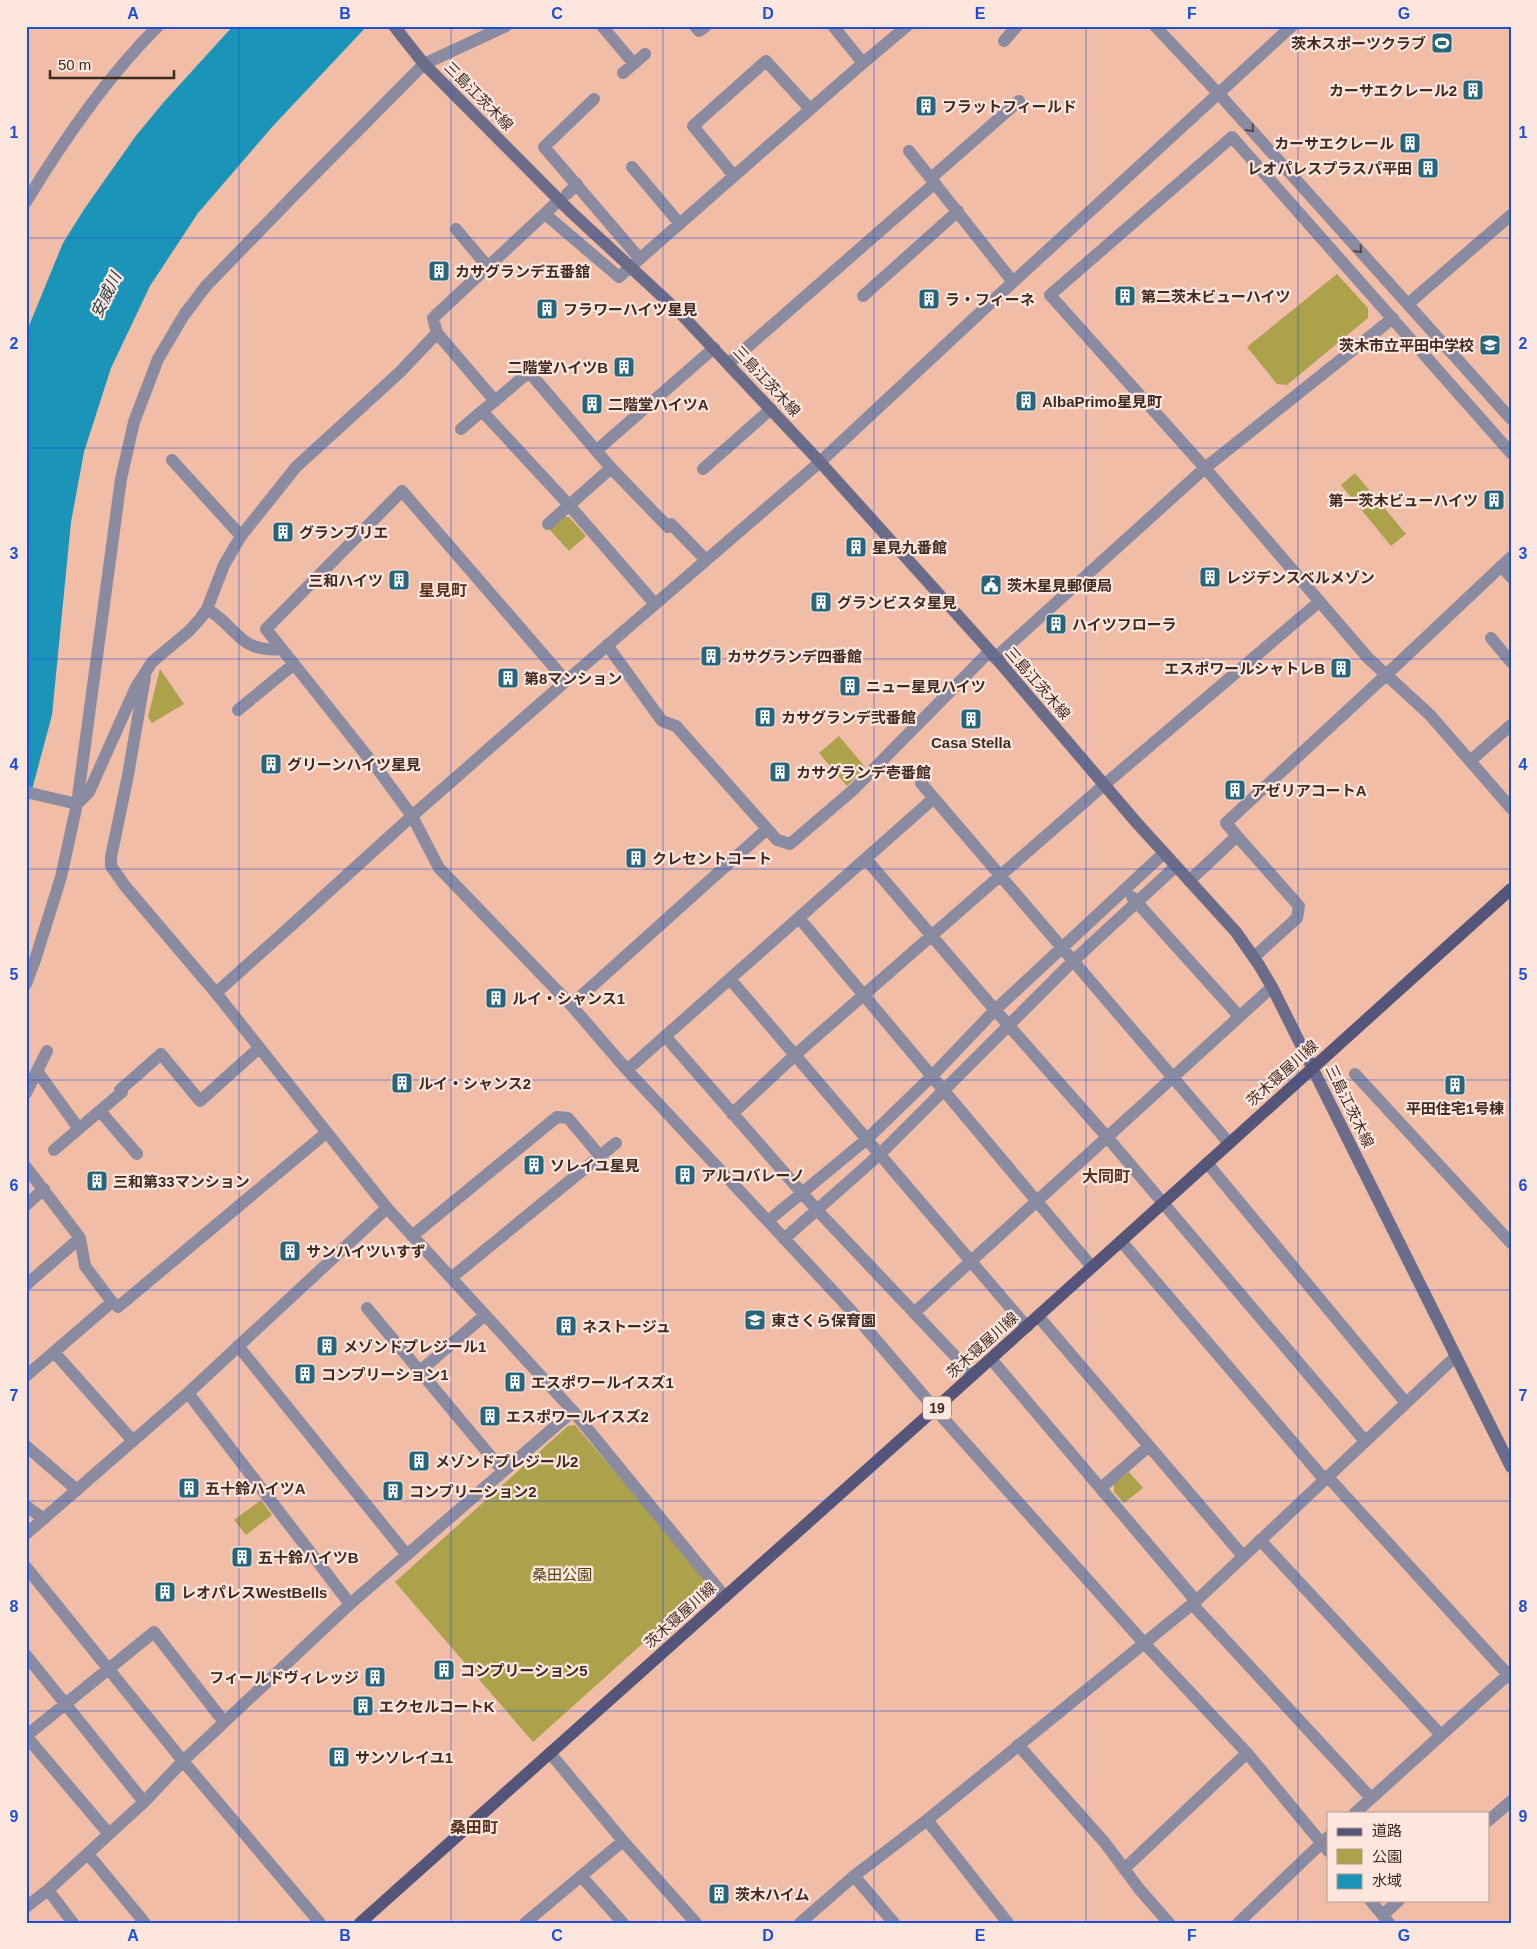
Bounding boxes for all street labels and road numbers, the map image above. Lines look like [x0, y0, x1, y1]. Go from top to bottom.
street label: 三島江茨木線 [441, 58, 517, 134]
street label: 三島江茨木線 [730, 342, 804, 420]
street label: 三島江茨木線 [1002, 643, 1074, 723]
street label: 茨木寝屋川線 [1243, 1037, 1321, 1109]
street label: 三島江茨木線 [1323, 1062, 1377, 1150]
street label: 茨木寝屋川線 [943, 1309, 1021, 1381]
road number: 19 [923, 1396, 951, 1420]
street label: 茨木寝屋川線 [641, 1579, 719, 1651]

